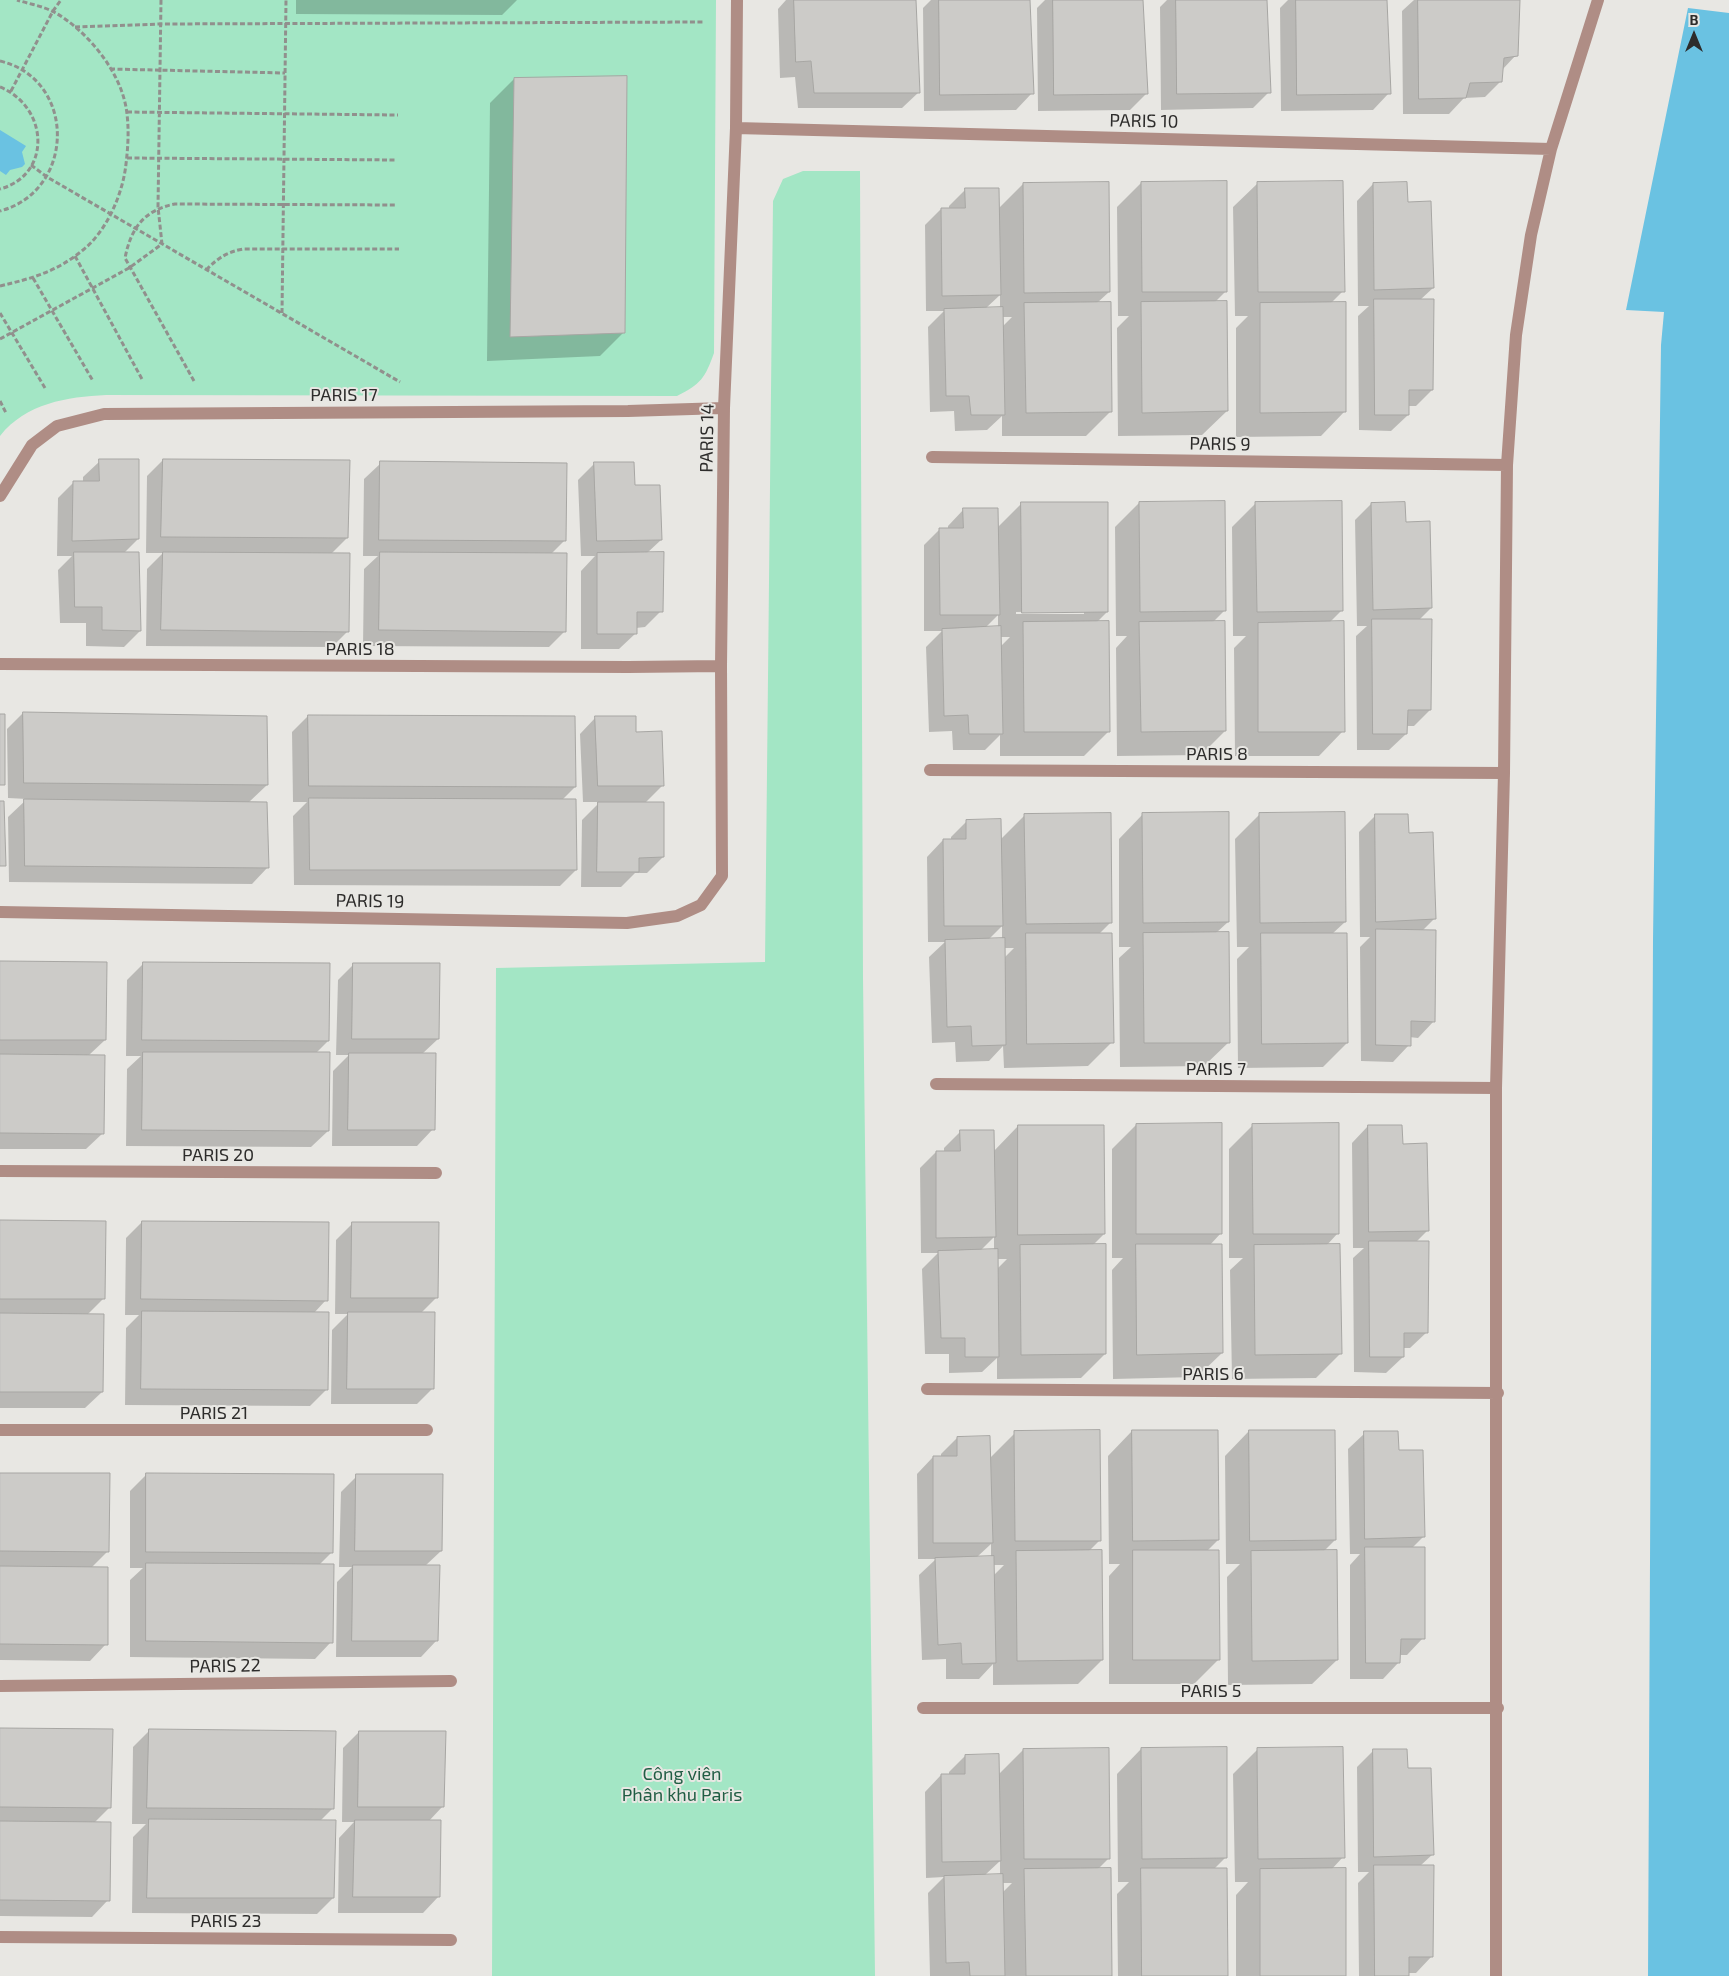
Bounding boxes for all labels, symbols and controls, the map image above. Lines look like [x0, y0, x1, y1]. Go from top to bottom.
north arrow [1669, 10, 1719, 60]
text: B [1690, 11, 1698, 28]
street label: PARIS 10 [1109, 110, 1179, 132]
street label: PARIS 17 [310, 384, 378, 406]
street label: PARIS 14 [696, 403, 718, 473]
street label: PARIS 9 [1189, 433, 1251, 455]
street label: PARIS 18 [325, 638, 395, 660]
street label: PARIS 8 [1186, 743, 1248, 765]
street label: PARIS 19 [336, 890, 404, 912]
street label: PARIS 7 [1186, 1058, 1246, 1080]
street label: PARIS 20 [182, 1144, 254, 1166]
street label: PARIS 6 [1182, 1363, 1244, 1385]
street label: PARIS 21 [180, 1402, 248, 1424]
street label: PARIS 22 [189, 1655, 261, 1677]
street label: PARIS 5 [1181, 1680, 1241, 1702]
park label: Công viên Phân khu Paris [622, 1763, 742, 1806]
street label: PARIS 23 [190, 1910, 262, 1932]

